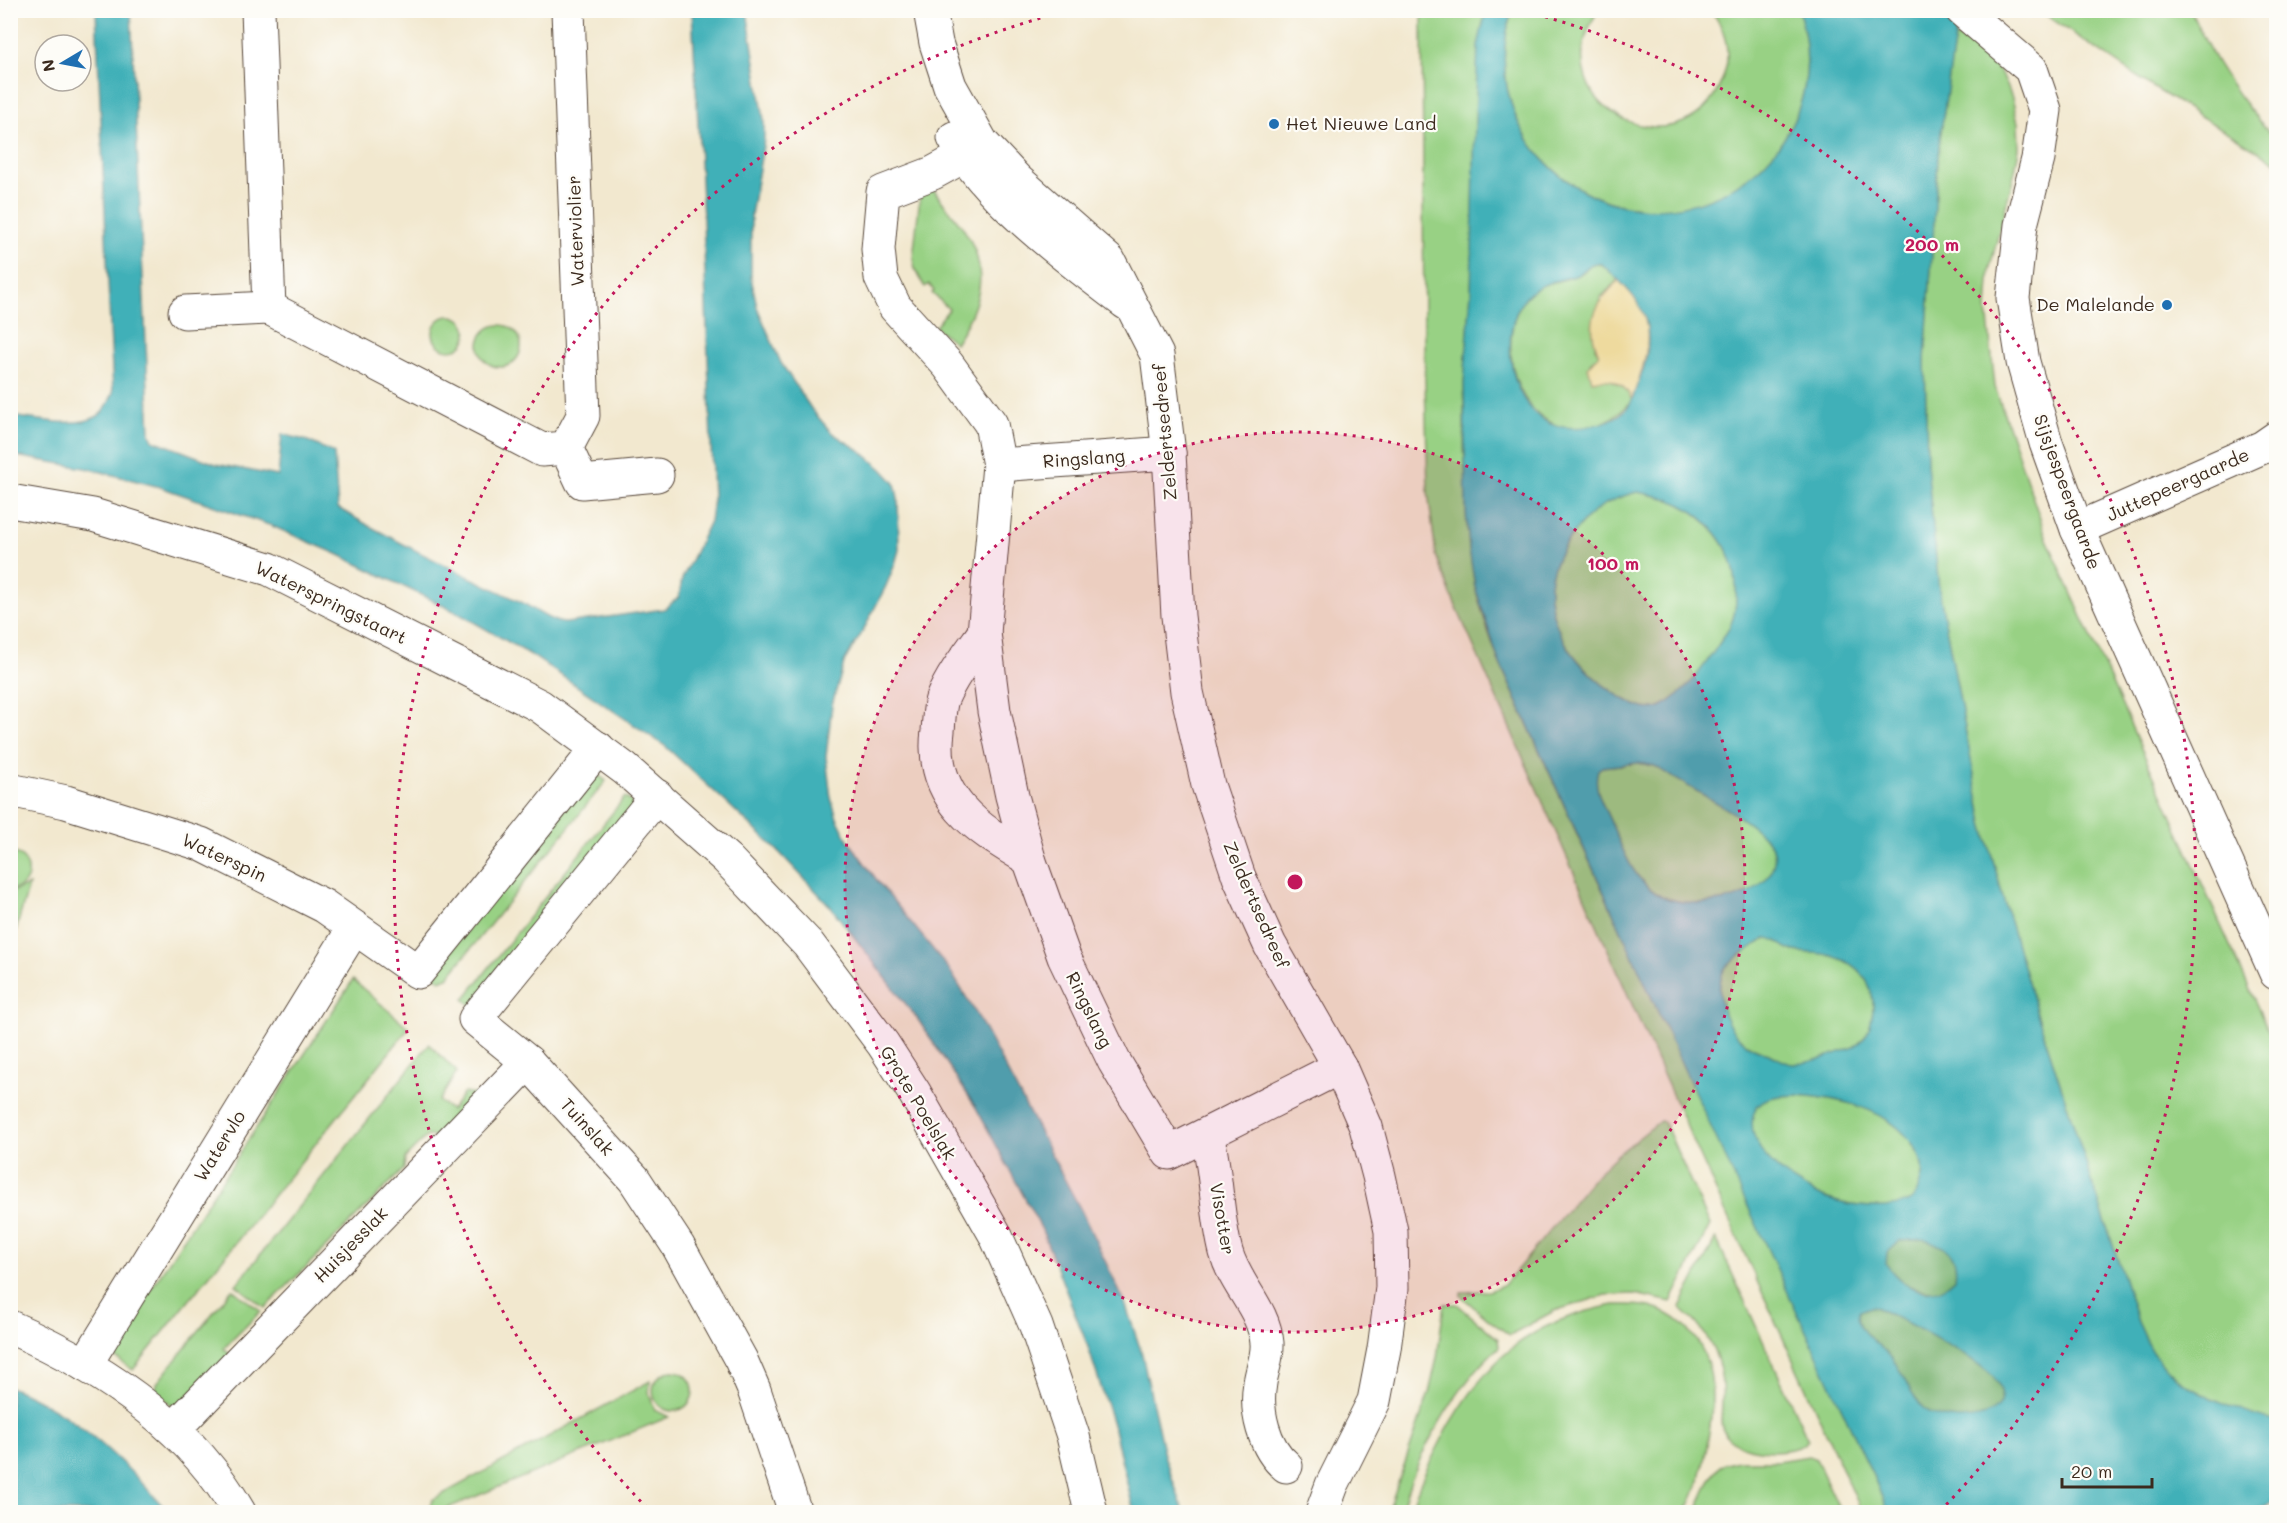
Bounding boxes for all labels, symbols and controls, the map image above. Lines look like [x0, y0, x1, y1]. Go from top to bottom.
north arrow [33, 33, 93, 93]
text: N [36, 58, 59, 74]
place label: Het Nieuwe Land [1286, 111, 1436, 135]
marker: Het Nieuwe Land [1267, 117, 1281, 131]
street label: Waterviolier [561, 175, 589, 287]
text: 200 m [1905, 232, 1959, 256]
place label: De Malelande [2036, 292, 2155, 316]
marker: De Malelande [2160, 298, 2174, 312]
street label: Zeldertsedreef [1146, 362, 1182, 501]
street label: Sijsjespeergaarde [2029, 411, 2107, 572]
street label: Juttepeergaarde [2103, 442, 2253, 526]
street label: Ringslang [1042, 443, 1126, 473]
text: 100 m [1587, 551, 1639, 575]
street label: Waterspringstaart [252, 555, 411, 649]
street label: Waterspin [178, 827, 270, 887]
street label: Zeldertsedreef [1218, 837, 1296, 973]
centre of rings [1285, 872, 1305, 892]
street label: Ringslang [1061, 967, 1119, 1052]
street label: Grote Poelslak [875, 1041, 962, 1164]
street label: Tuinslak [556, 1093, 620, 1160]
street label: Watervlo [188, 1105, 251, 1186]
street label: Visotter [1205, 1181, 1241, 1257]
street label: Huisjesslak [308, 1201, 393, 1288]
scale bar [2062, 1451, 2152, 1489]
text: 20 m [2071, 1459, 2112, 1483]

